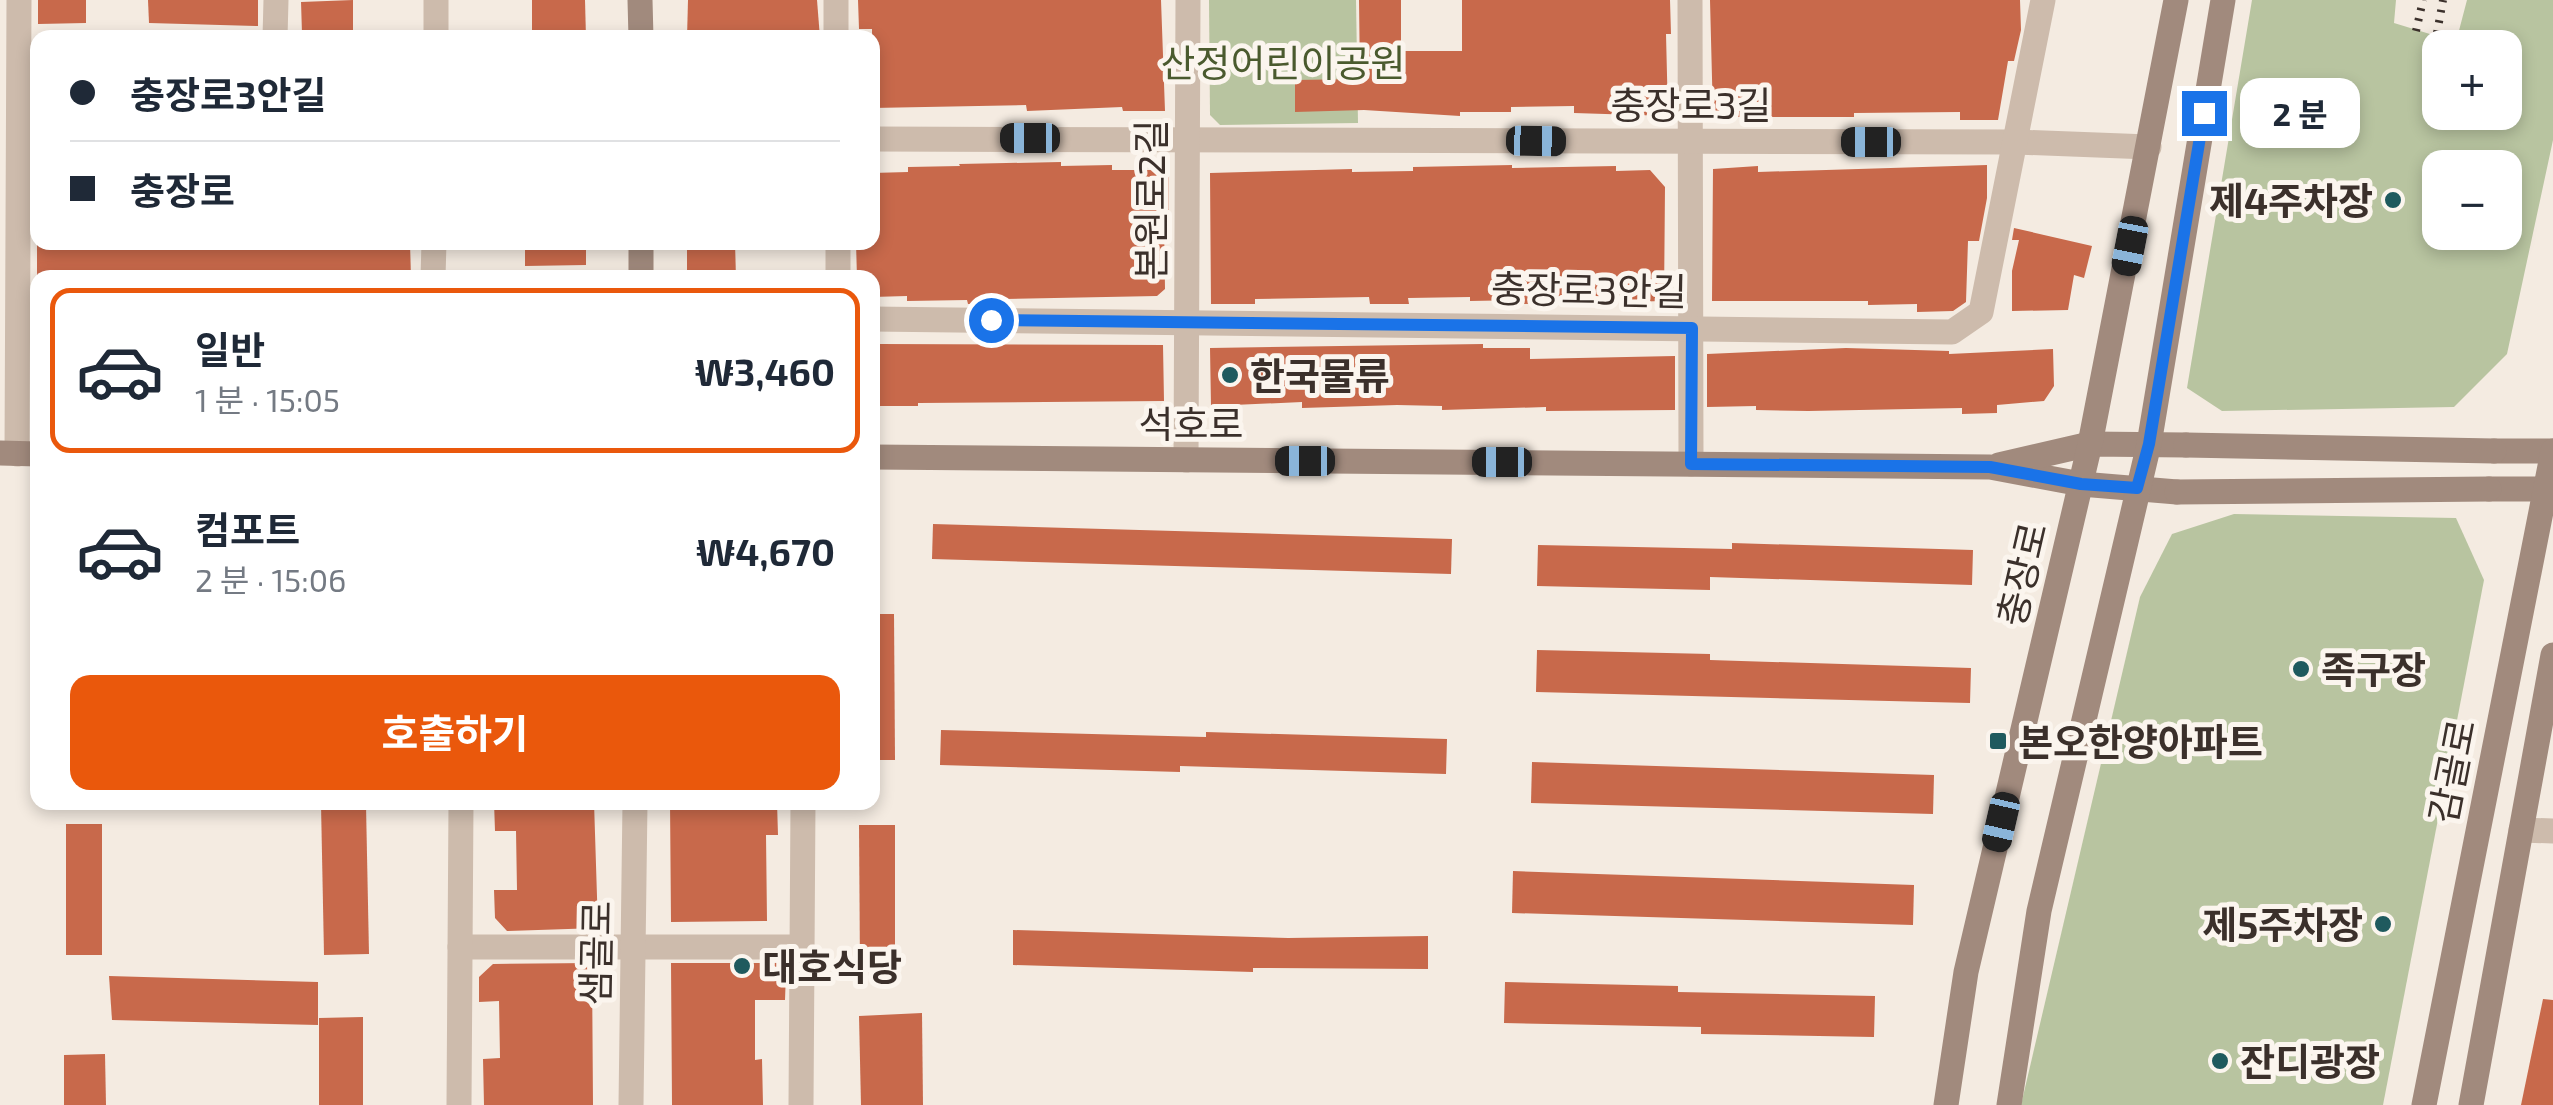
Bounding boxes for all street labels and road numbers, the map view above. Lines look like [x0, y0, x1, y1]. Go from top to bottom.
street label: 충장로3길 [1611, 81, 1771, 127]
street label: 본원로2길 [1127, 119, 1173, 281]
street label: 충장로3안길 [1491, 264, 1687, 314]
street label: 석호로 [1139, 400, 1243, 446]
street label: 충장로 [1987, 518, 2055, 630]
street label: 감골로 [2418, 715, 2484, 827]
street label: 샘골로 [571, 900, 619, 1006]

